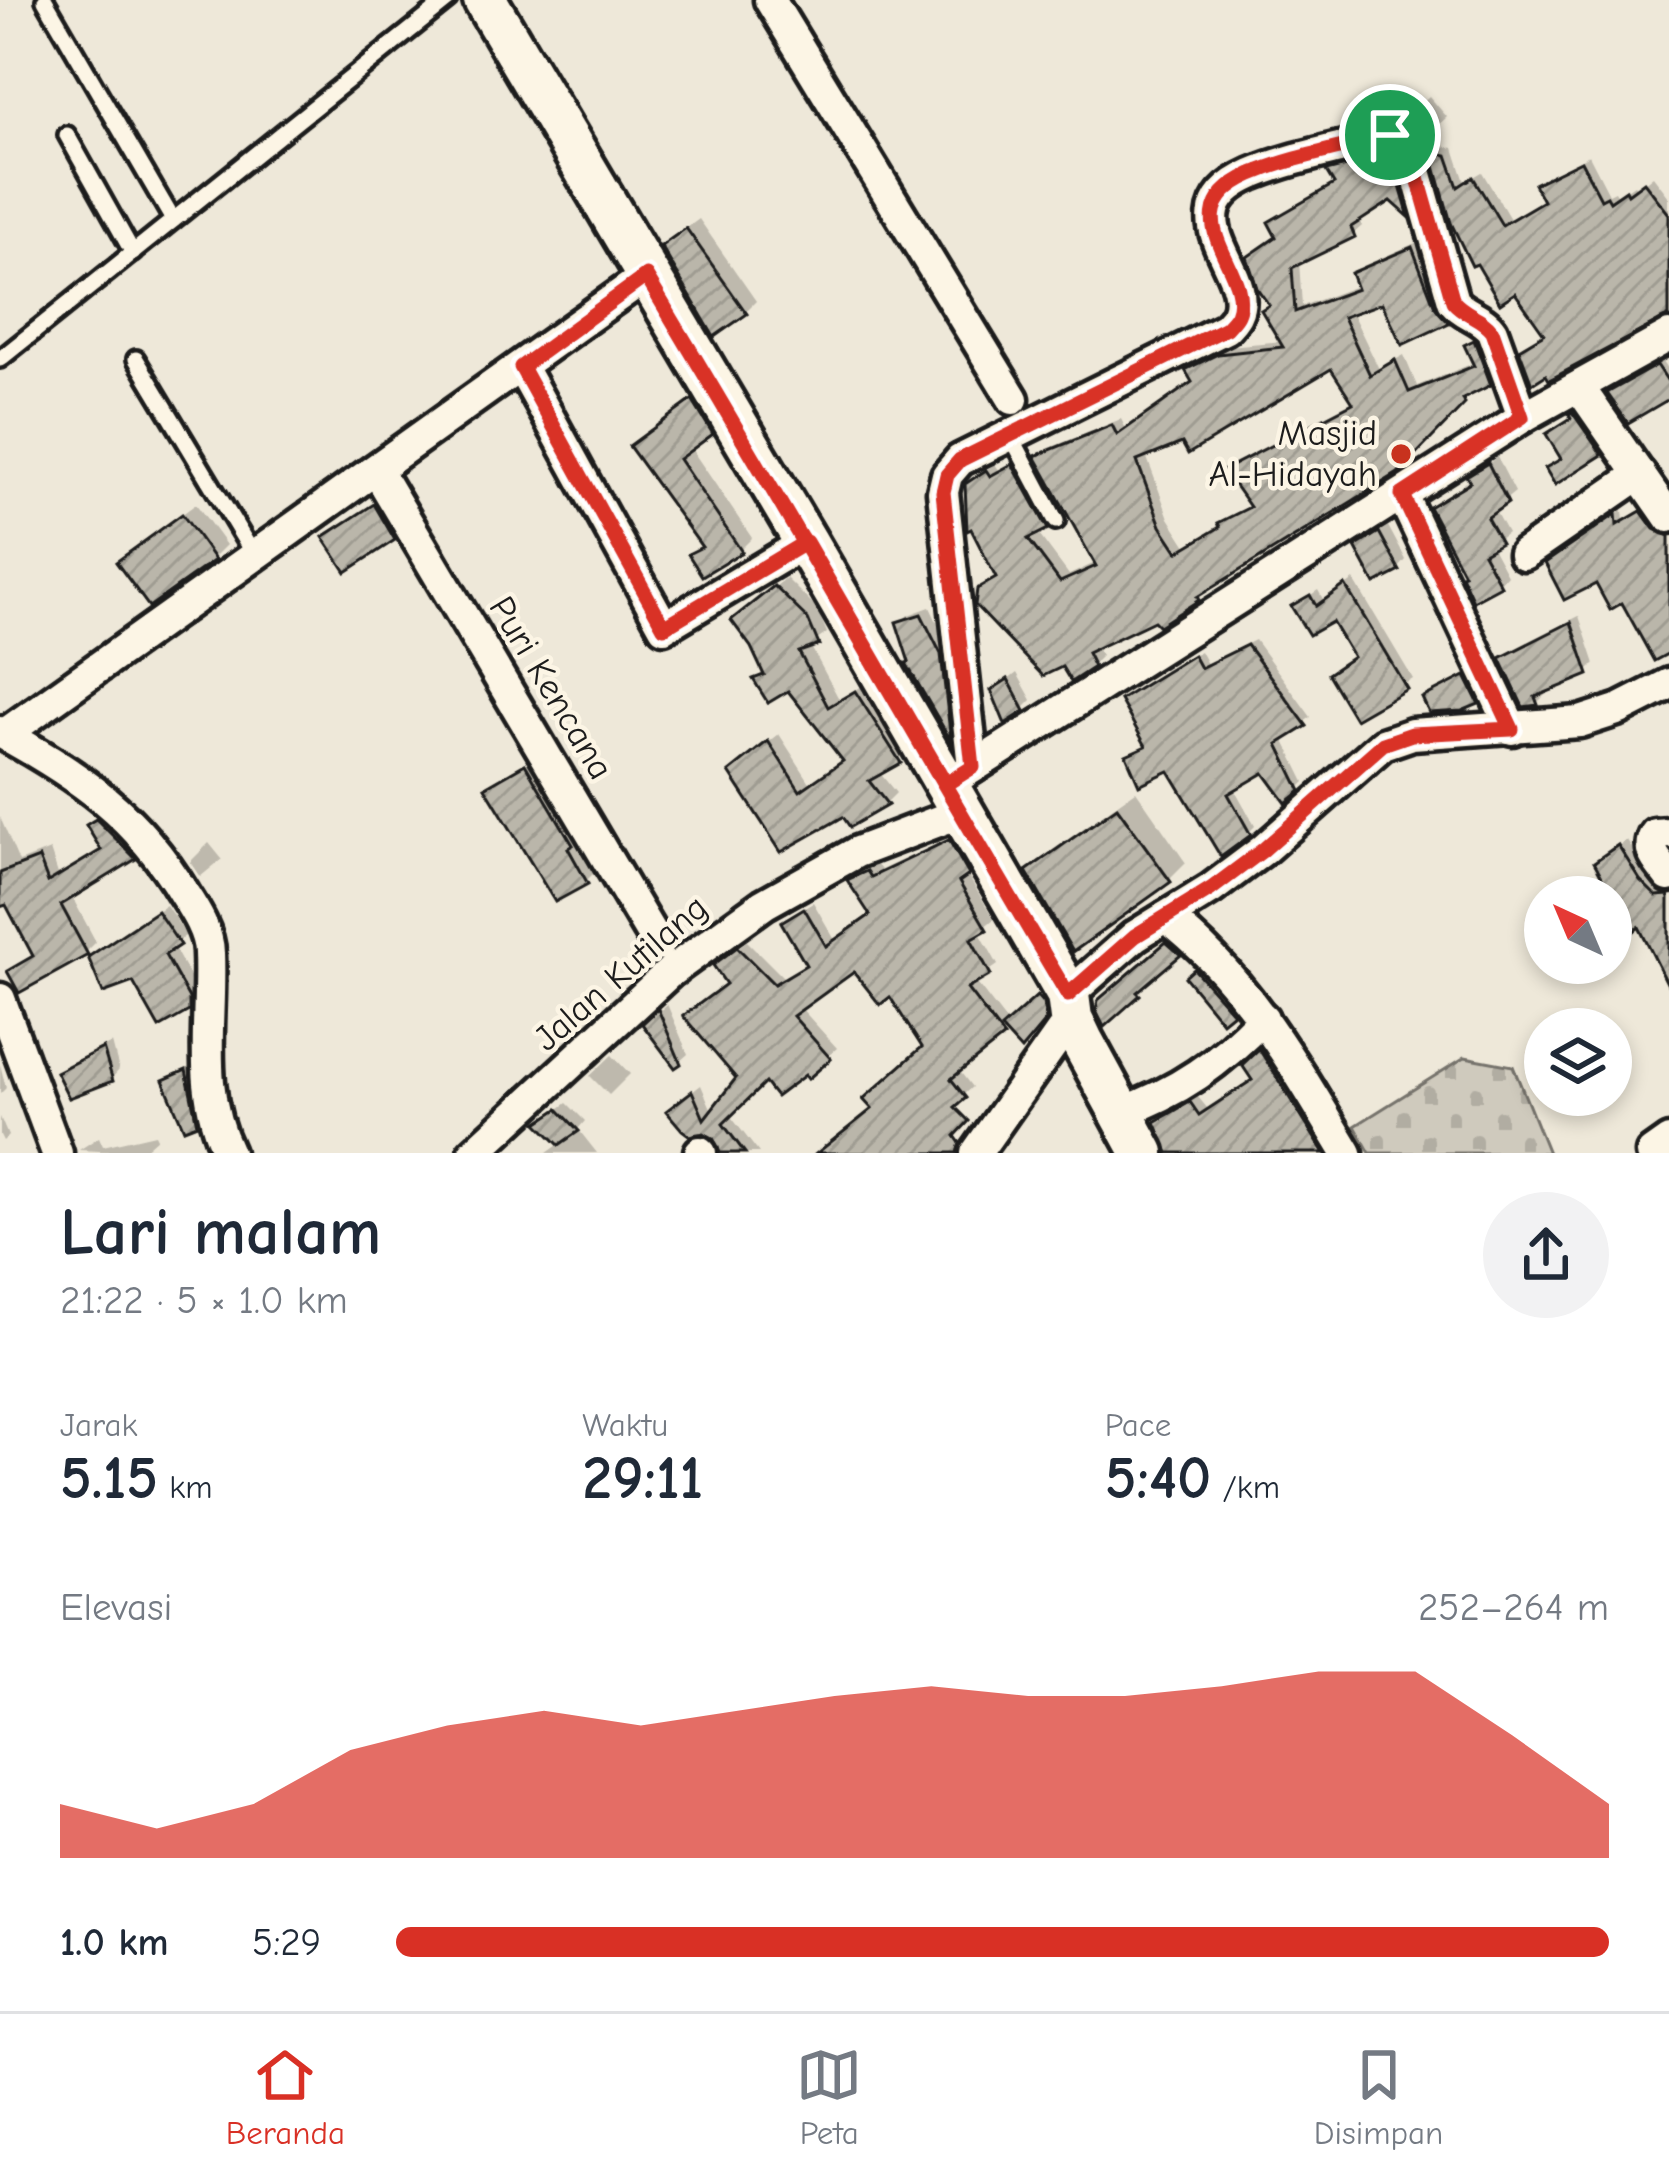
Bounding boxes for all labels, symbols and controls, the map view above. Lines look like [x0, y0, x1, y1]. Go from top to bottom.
pin [1339, 84, 1441, 186]
icon: arrive [1357, 102, 1423, 168]
place label: Masjid Al-Hidayah [1208, 413, 1377, 495]
marker: Masjid Al-Hidayah [1388, 441, 1414, 467]
street label: Puri Kencana [480, 589, 622, 787]
north arrow [1524, 876, 1632, 984]
map controls [1524, 876, 1632, 1116]
street label: Jalan Kutilang [526, 887, 716, 1059]
button: layers [1524, 1008, 1632, 1116]
button: share [1483, 1192, 1609, 1318]
text: Lari malam [60, 1195, 381, 1271]
text: 21:22 · 5 × 1.0 km [60, 1278, 348, 1323]
text: Jarak [60, 1406, 138, 1444]
text: Waktu [582, 1406, 668, 1444]
text: Pace [1105, 1406, 1171, 1444]
text: 5.15 [60, 1444, 158, 1513]
text: 29:11 [582, 1444, 703, 1513]
text: 5:40 [1105, 1444, 1211, 1513]
text: km [158, 1468, 212, 1506]
text: /km [1211, 1468, 1280, 1506]
text: Elevasi [60, 1585, 172, 1630]
text: 252–264 m [1418, 1585, 1609, 1630]
text: 1.0 km [60, 1920, 169, 1965]
text: 5:29 [252, 1920, 321, 1965]
tab: Beranda [226, 2042, 345, 2152]
tab: Peta [796, 2042, 862, 2152]
tab: Disimpan [1314, 2042, 1443, 2152]

